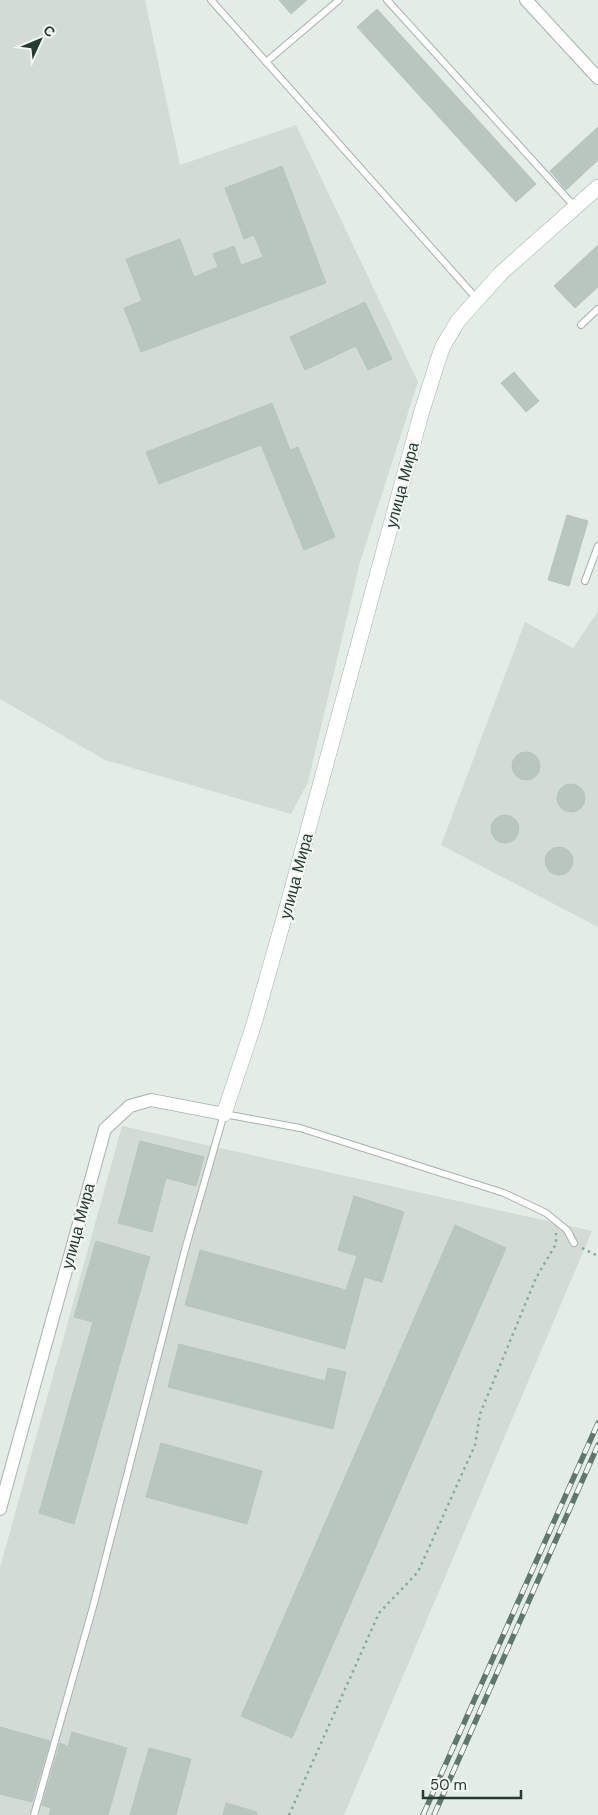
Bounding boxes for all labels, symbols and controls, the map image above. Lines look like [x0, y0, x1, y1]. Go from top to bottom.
north arrow [15, 15, 65, 65]
text: С [39, 21, 59, 41]
street label: улица Мира [380, 440, 424, 530]
street label: улица Мира [274, 831, 318, 921]
street label: улица Мира [56, 1181, 100, 1271]
scale bar [423, 1768, 520, 1800]
text: 50 m [430, 1775, 467, 1795]

